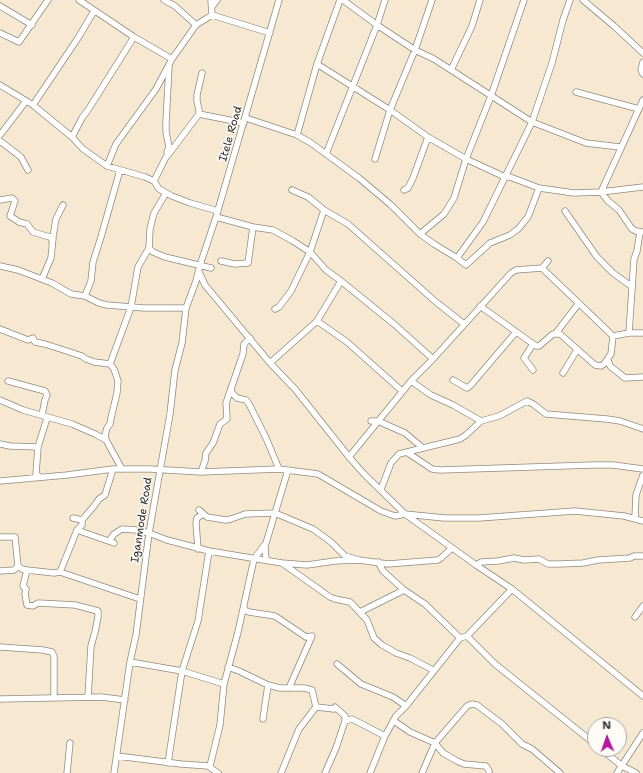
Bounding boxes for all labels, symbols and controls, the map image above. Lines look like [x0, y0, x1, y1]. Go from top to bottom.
street label: Itele Road [217, 105, 245, 163]
street label: Iganmode Road [129, 476, 155, 564]
north arrow [587, 717, 627, 757]
text: N [602, 718, 611, 733]

